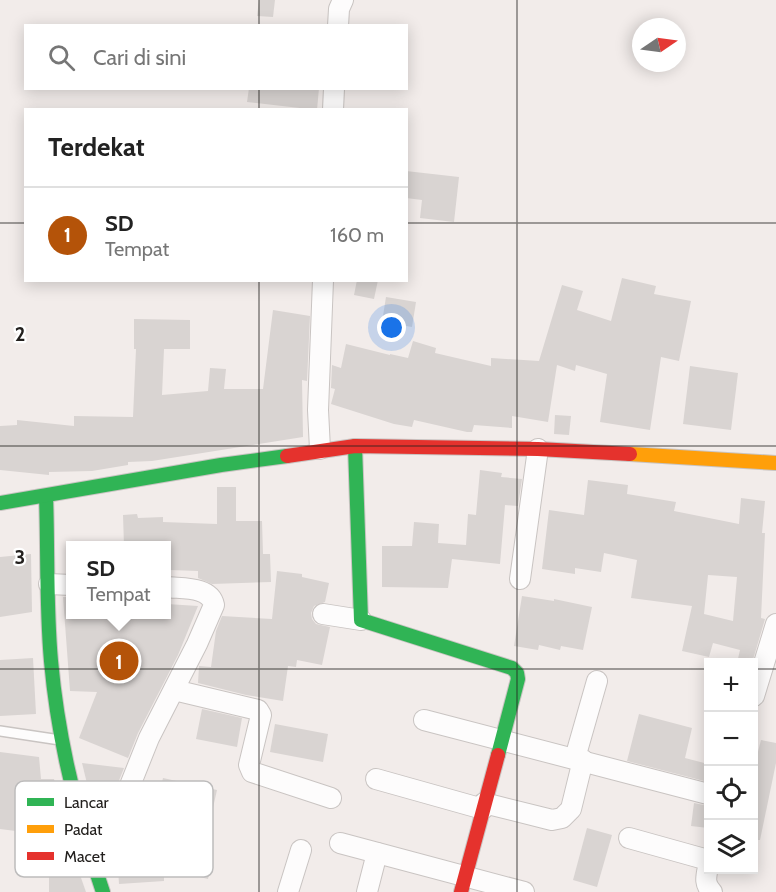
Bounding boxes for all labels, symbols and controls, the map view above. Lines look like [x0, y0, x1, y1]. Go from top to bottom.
north arrow [632, 18, 686, 72]
search box [24, 24, 408, 90]
icon: search [45, 41, 78, 74]
text: Cari di sini [93, 44, 186, 71]
text: Terdekat [48, 131, 145, 163]
text: SD [105, 210, 134, 237]
text: 1 [64, 223, 71, 247]
text: 160 m [330, 223, 384, 247]
text: Tempat [105, 237, 169, 261]
your location [377, 313, 406, 342]
text: 2 [15, 322, 25, 346]
popup [66, 541, 171, 619]
text: 3 [15, 545, 25, 569]
text: SD [86, 555, 115, 582]
text: Tempat [86, 582, 151, 606]
pin: 1 [100, 638, 138, 684]
map controls [704, 658, 758, 874]
button: + [704, 658, 758, 712]
button: − [704, 712, 758, 766]
button: locate [704, 766, 758, 820]
legend [15, 781, 213, 877]
text: Lancar [64, 793, 110, 812]
text: Padat [64, 820, 103, 839]
button: layers [704, 820, 758, 874]
text: Macet [64, 847, 106, 866]

